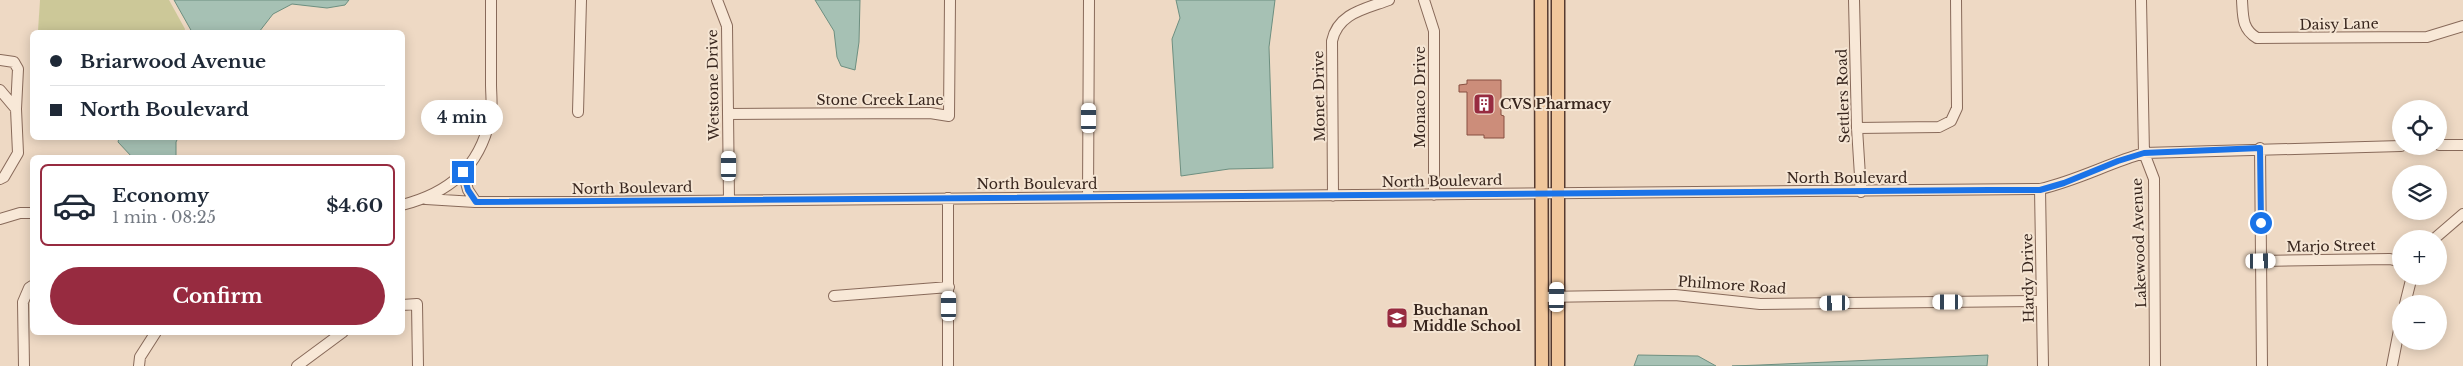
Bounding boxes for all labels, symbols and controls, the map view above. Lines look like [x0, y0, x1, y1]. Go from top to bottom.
street label: Daisy Lane [2299, 14, 2379, 34]
street label: Wetstone Drive [703, 29, 723, 142]
street label: Monaco Drive [1411, 46, 1429, 148]
street label: Settlers Road [1832, 48, 1854, 144]
text: Briarwood Avenue [80, 50, 266, 73]
street label: Monet Drive [1309, 50, 1329, 142]
street label: Stone Creek Lane [817, 91, 943, 109]
building icon: CVS Pharmacy [1472, 92, 1496, 116]
place label: CVS Pharmacy [1500, 95, 1612, 113]
text: North Boulevard [80, 98, 249, 121]
callout: 4 min [422, 100, 504, 134]
map controls [2392, 100, 2447, 350]
button: locate [2392, 100, 2447, 155]
car [1081, 103, 1096, 133]
text: 4 min [437, 107, 487, 127]
car [721, 151, 736, 181]
route end [452, 161, 474, 183]
button: layers [2392, 165, 2447, 220]
street label: North Boulevard [1787, 169, 1908, 187]
street label: North Boulevard [1381, 171, 1503, 191]
street label: North Boulevard [977, 175, 1098, 193]
street label: North Boulevard [571, 178, 693, 198]
street label: Lakewood Avenue [2128, 178, 2150, 308]
icon: car [52, 183, 97, 228]
text: Economy [112, 184, 209, 207]
text: $4.60 [326, 194, 383, 217]
text: 1 min · 08:25 [112, 207, 216, 227]
route start [2250, 212, 2272, 234]
button: + [2392, 230, 2447, 285]
street label: Hardy Drive [2018, 233, 2038, 323]
street label: Marjo Street [2286, 236, 2376, 256]
car [2245, 253, 2276, 269]
button: Confirm [50, 267, 385, 325]
street label: Philmore Road [1677, 272, 1787, 298]
car [1549, 282, 1564, 312]
car [941, 291, 956, 321]
car [1819, 295, 1850, 311]
car [1933, 295, 1963, 310]
button: − [2392, 295, 2447, 350]
place label: Buchanan Middle School [1413, 301, 1521, 335]
school or university icon: Buchanan Middle School [1385, 306, 1409, 330]

